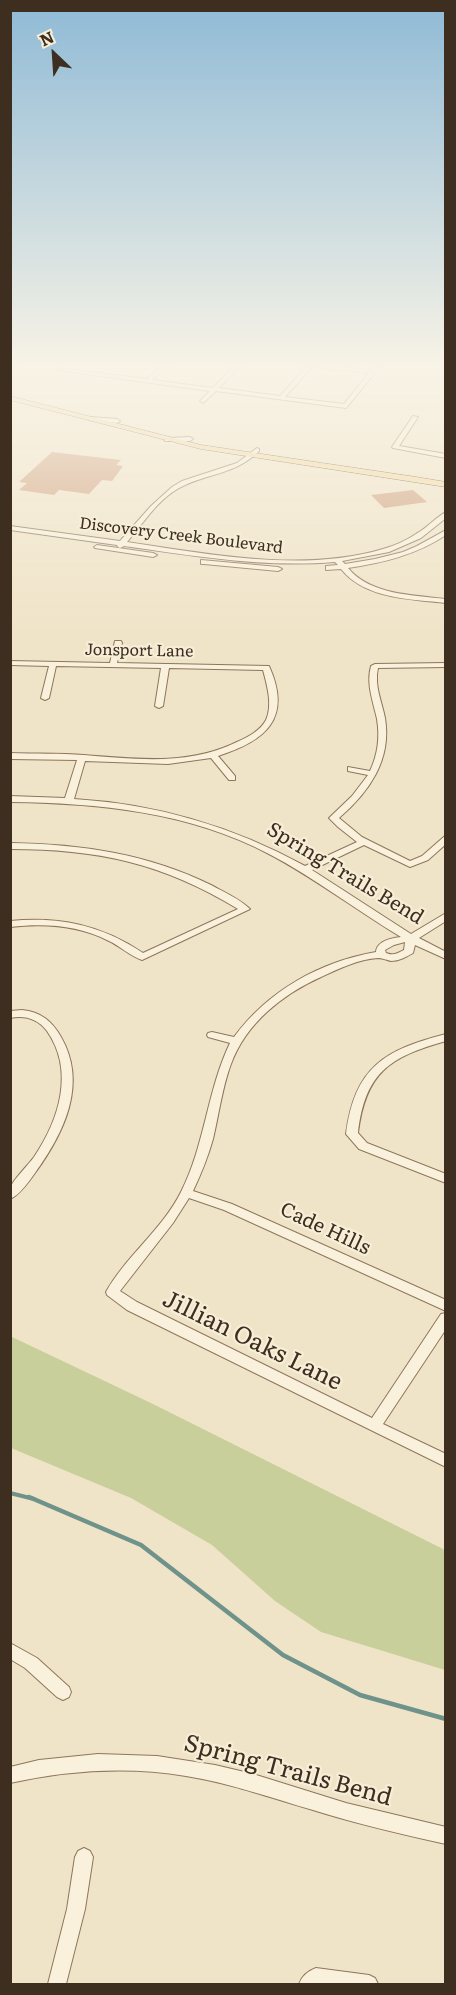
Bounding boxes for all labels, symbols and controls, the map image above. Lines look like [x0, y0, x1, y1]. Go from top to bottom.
north arrow [24, 24, 84, 84]
text: N [35, 24, 58, 51]
street label: Discovery Creek Boulevard [78, 514, 284, 558]
street label: Jonsport Lane [84, 640, 194, 662]
street label: Spring Trails Bend [262, 818, 428, 930]
street label: Cade Hills [276, 1198, 374, 1260]
street label: Jillian Oaks Lane [157, 1285, 347, 1397]
street label: Spring Trails Bend [181, 1729, 395, 1813]

